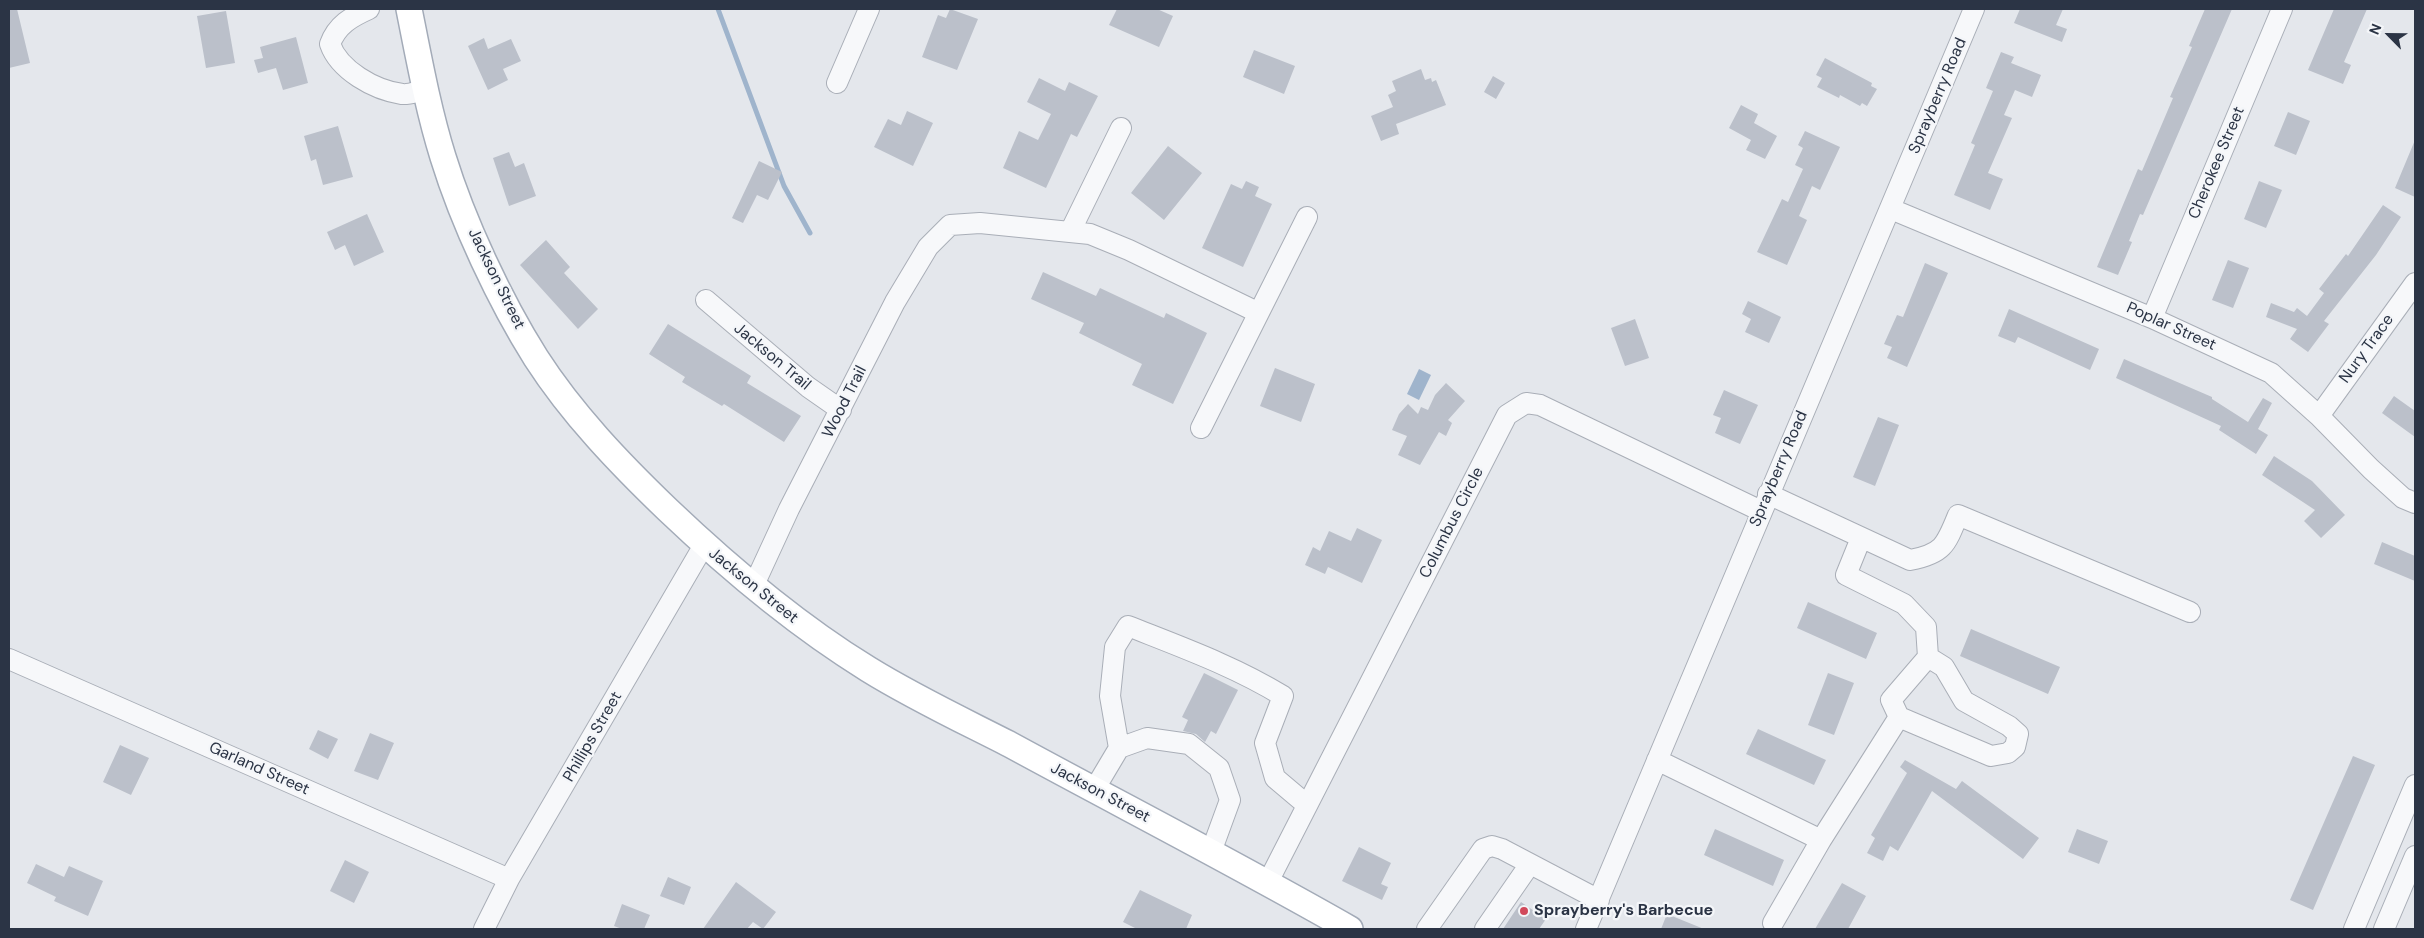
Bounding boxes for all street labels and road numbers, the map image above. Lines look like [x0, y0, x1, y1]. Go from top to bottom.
street label: Sprayberry Road [1905, 35, 1971, 157]
street label: Cherokee Street [2185, 104, 2249, 222]
street label: Jackson Street [463, 225, 529, 333]
street label: Poplar Street [2123, 299, 2219, 355]
street label: Nury Trace [2336, 311, 2398, 387]
street label: Jackson Trail [730, 319, 814, 395]
street label: Wood Trail [819, 363, 871, 441]
street label: Sprayberry Road [1746, 408, 1812, 530]
street label: Columbus Circle [1416, 464, 1488, 582]
street label: Jackson Street [704, 544, 802, 628]
street label: Phillips Street [559, 688, 627, 786]
street label: Garland Street [206, 738, 312, 800]
street label: Jackson Street [1047, 759, 1153, 827]

